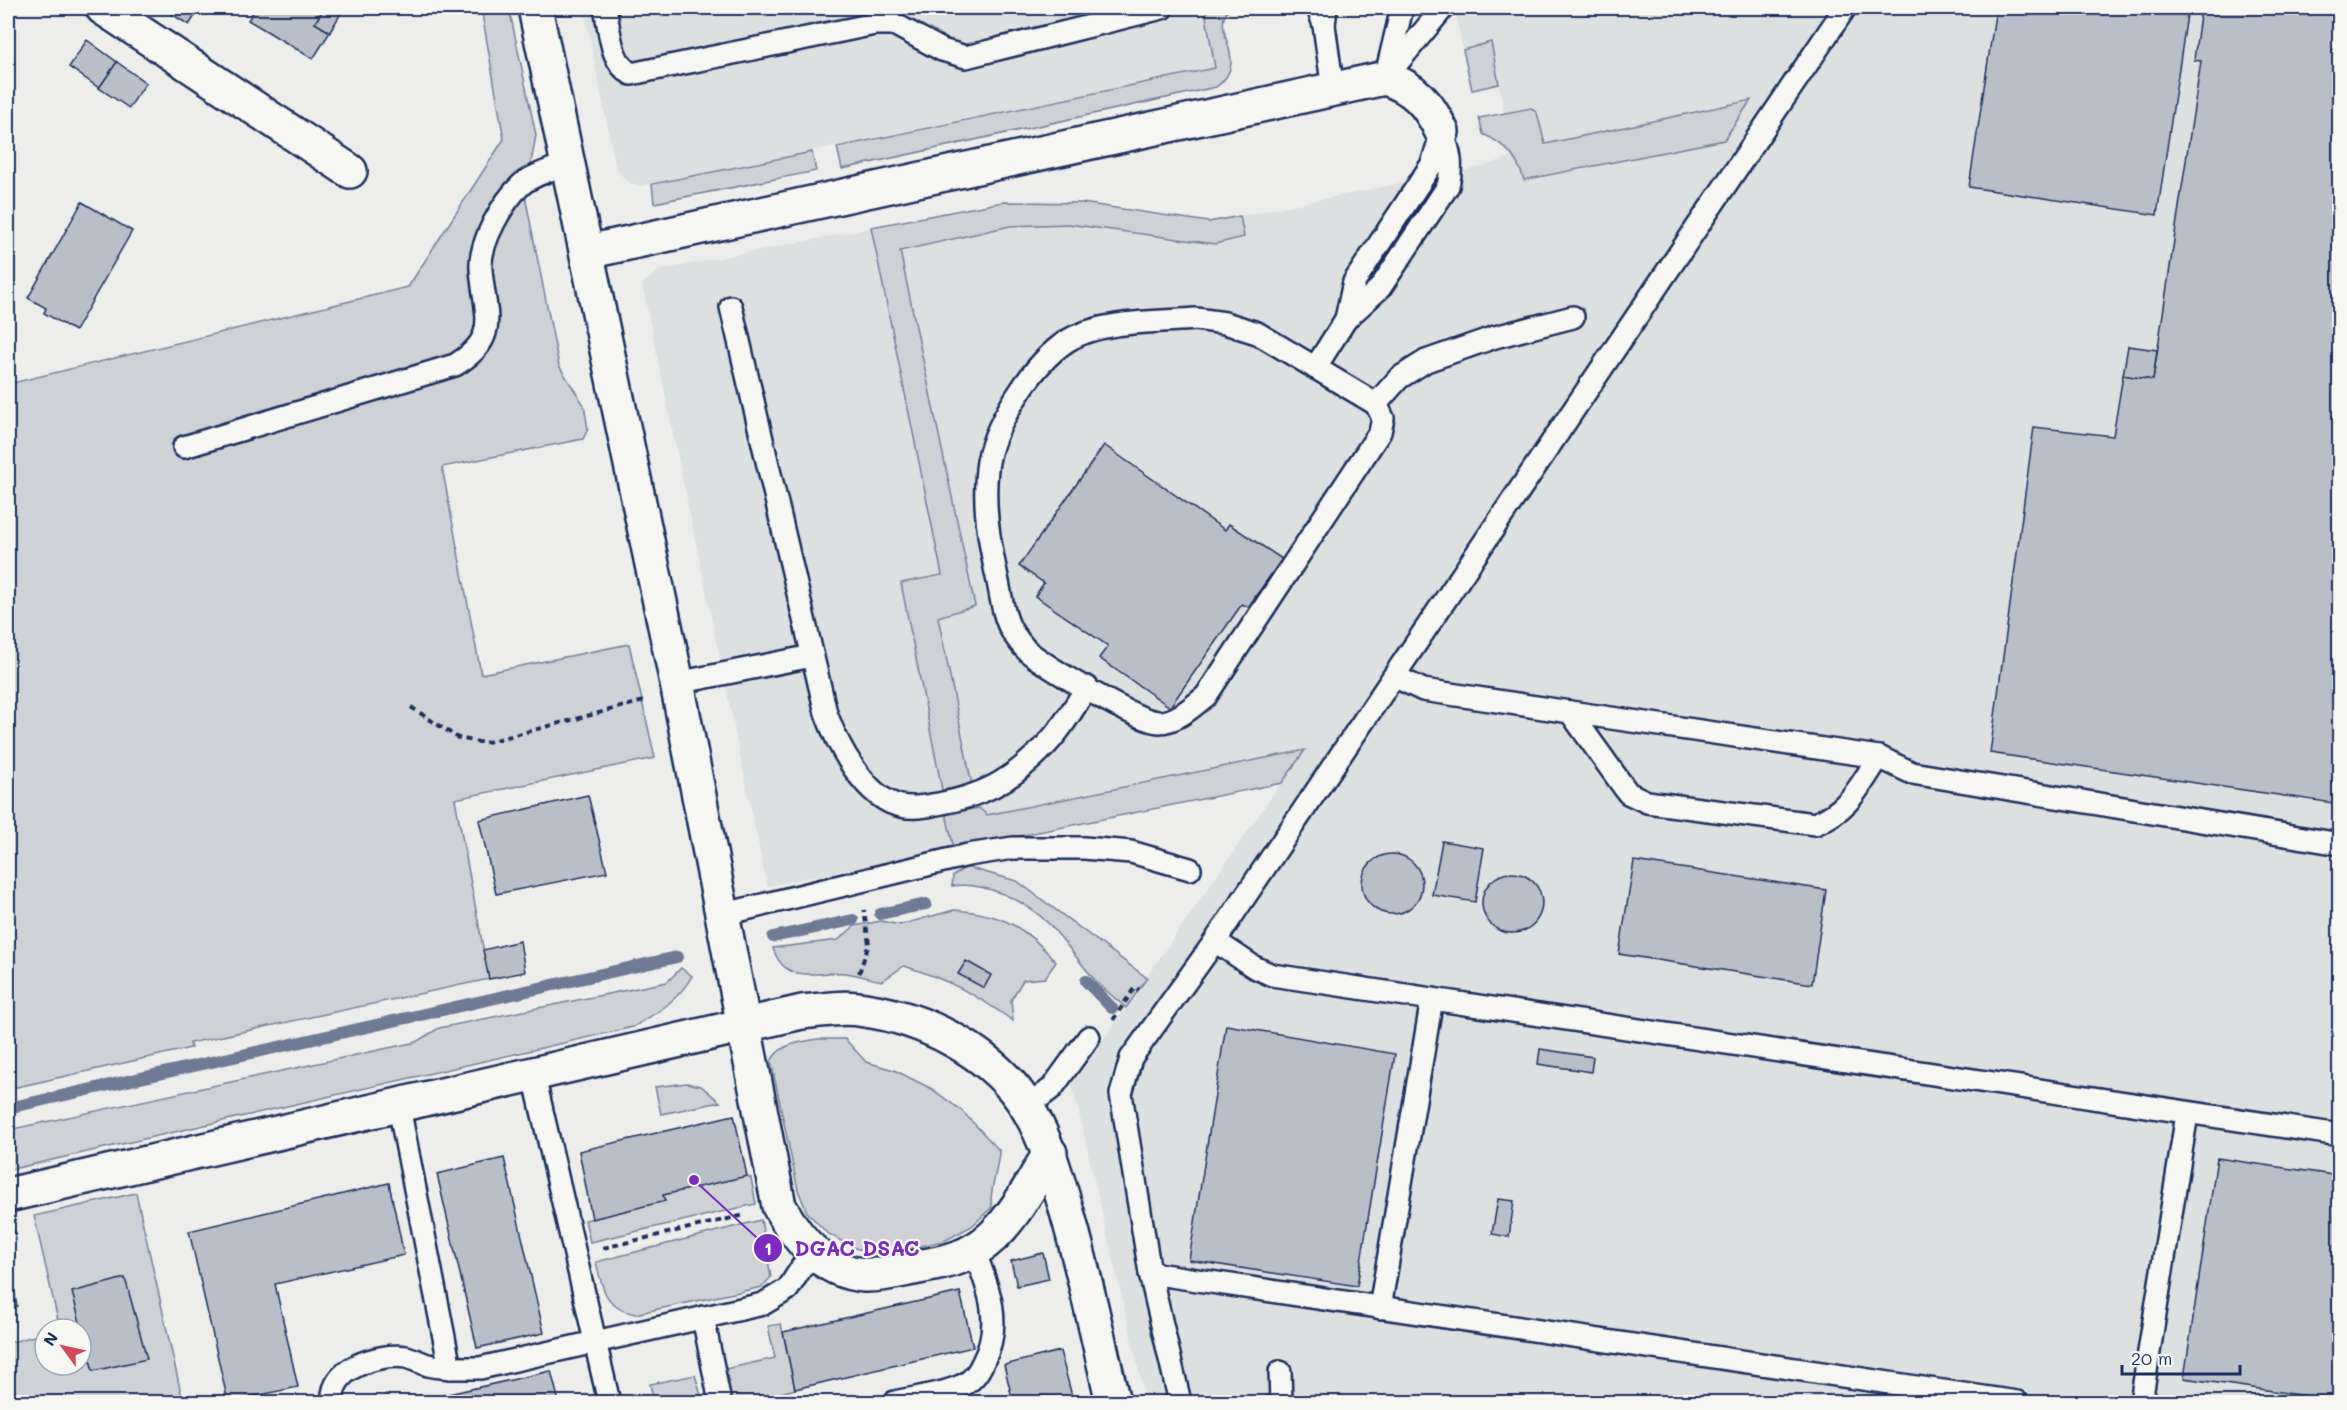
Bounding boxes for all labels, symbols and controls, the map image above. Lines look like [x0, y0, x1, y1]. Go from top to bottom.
callout: DGAC DSAC [753, 1229, 932, 1268]
text: DGAC DSAC [795, 1234, 919, 1261]
text: 1 [764, 1236, 772, 1260]
north arrow [33, 1317, 93, 1377]
text: N [38, 1328, 62, 1349]
scale bar [2122, 1338, 2240, 1376]
text: 20 m [2131, 1346, 2172, 1370]

